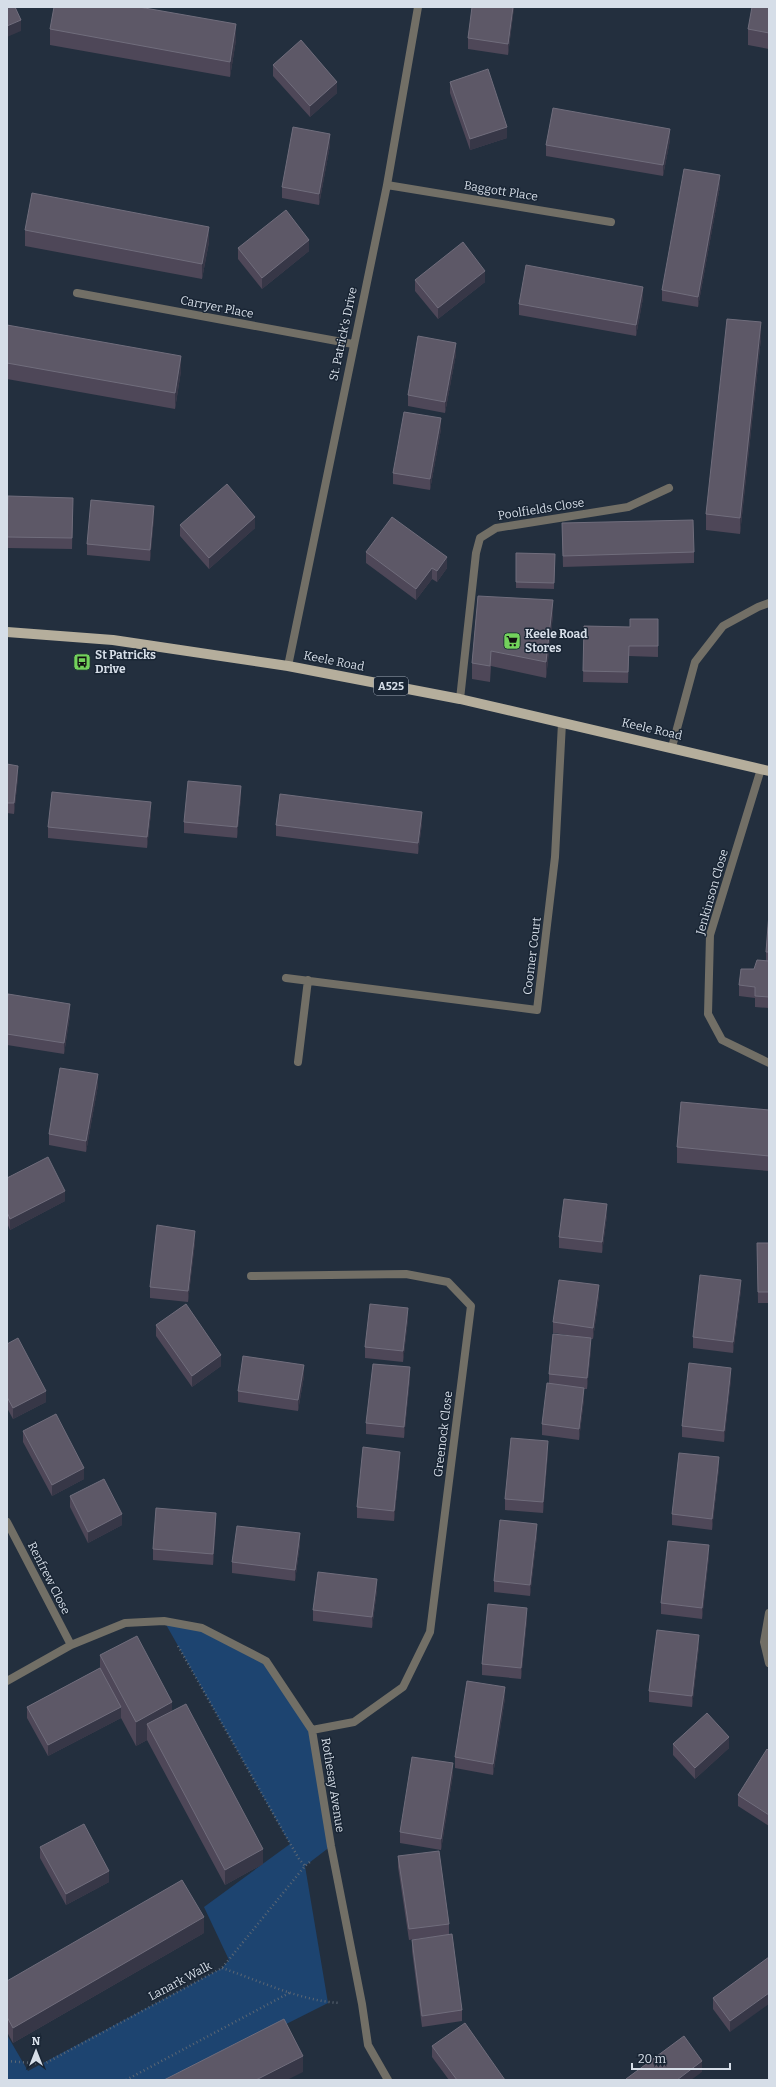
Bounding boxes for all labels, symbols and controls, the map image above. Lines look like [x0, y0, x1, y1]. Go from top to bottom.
street label: Baggott Place [463, 178, 539, 204]
street label: St. Patrick's Drive [326, 286, 360, 382]
street label: Carryer Place [179, 293, 255, 321]
street label: Poolfields Close [497, 495, 585, 523]
place label: Keele Road Stores [525, 627, 588, 655]
supermarket icon: Keele Road Stores [502, 631, 522, 651]
place label: St Patricks Drive [95, 648, 156, 676]
street label: Keele Road [302, 648, 366, 674]
bus stop icon: St Patricks Drive [72, 652, 92, 672]
road number: A525 [374, 677, 408, 695]
street label: Keele Road [620, 715, 684, 743]
street label: Jenkinson Close [693, 848, 731, 937]
street label: Coomer Court [520, 916, 544, 996]
street label: Greenock Close [431, 1390, 455, 1478]
street label: Renfrew Close [25, 1539, 73, 1617]
street label: Rothesay Avenue [319, 1737, 347, 1833]
street label: Lanark Walk [146, 1958, 214, 2004]
north arrow [16, 2031, 56, 2071]
text: N [32, 2035, 41, 2048]
scale bar [632, 2045, 730, 2071]
text: 20 m [638, 2052, 667, 2066]

